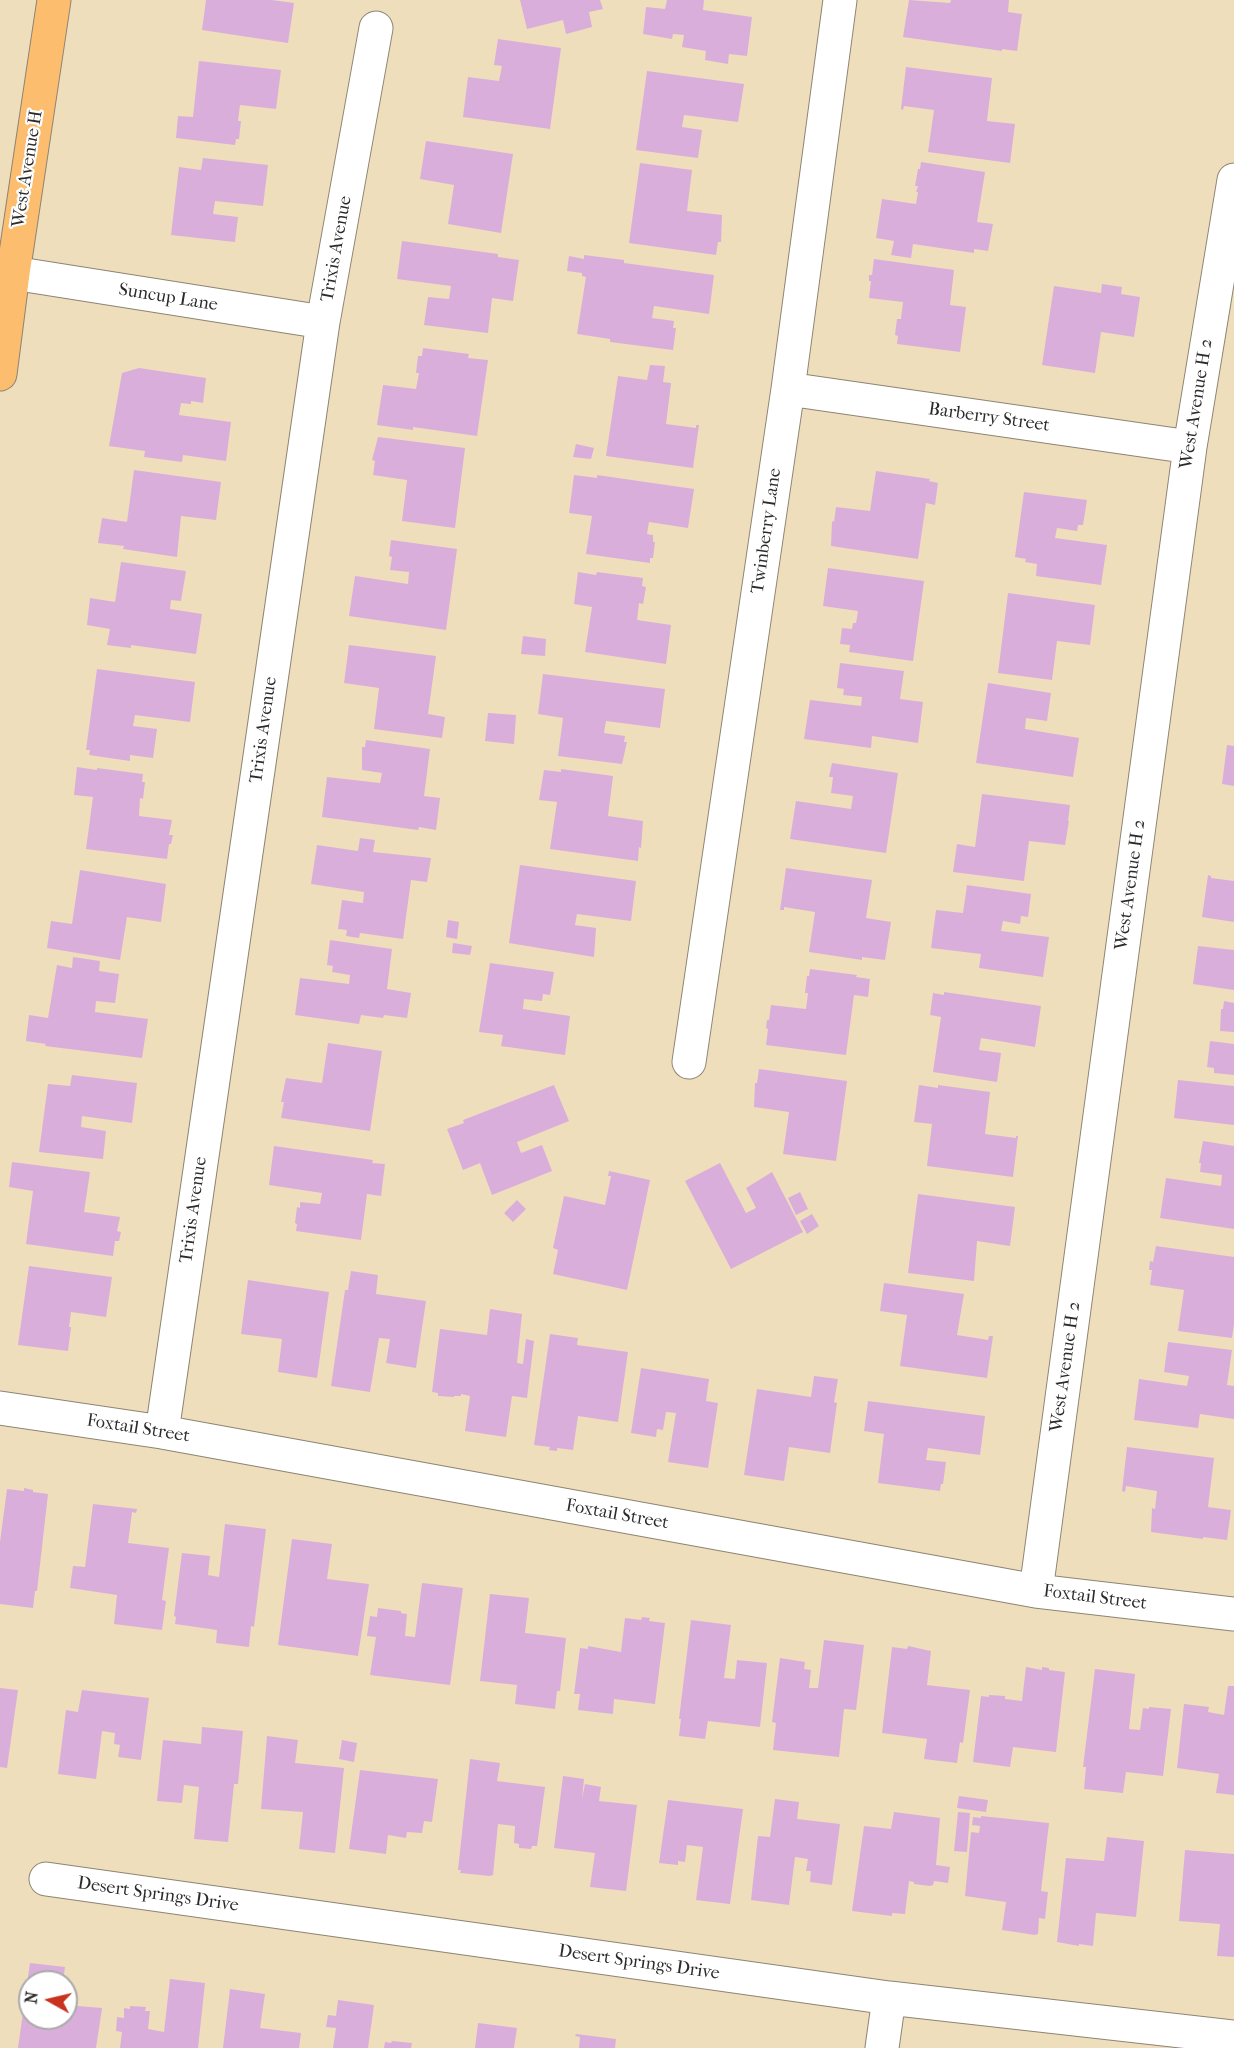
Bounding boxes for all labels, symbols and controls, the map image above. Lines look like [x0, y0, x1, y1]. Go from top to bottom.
street label: West Avenue H [8, 109, 48, 229]
street label: Trixis Avenue [317, 194, 357, 304]
street label: Suncup Lane [117, 280, 219, 316]
street label: West Avenue H 2 [1176, 337, 1218, 471]
street label: Barberry Street [927, 399, 1051, 437]
street label: Twinberry Lane [748, 467, 786, 595]
street label: Trixis Avenue [246, 675, 282, 785]
street label: West Avenue H 2 [1111, 818, 1151, 952]
street label: Trixis Avenue [176, 1155, 212, 1265]
street label: West Avenue H 2 [1046, 1300, 1086, 1434]
street label: Foxtail Street [85, 1410, 191, 1448]
street label: Foxtail Street [564, 1495, 670, 1535]
street label: Foxtail Street [1042, 1581, 1148, 1615]
street label: Desert Springs Drive [76, 1873, 240, 1917]
street label: Desert Springs Drive [557, 1941, 721, 1985]
north arrow [18, 1970, 78, 2030]
text: N [21, 1990, 42, 2005]

